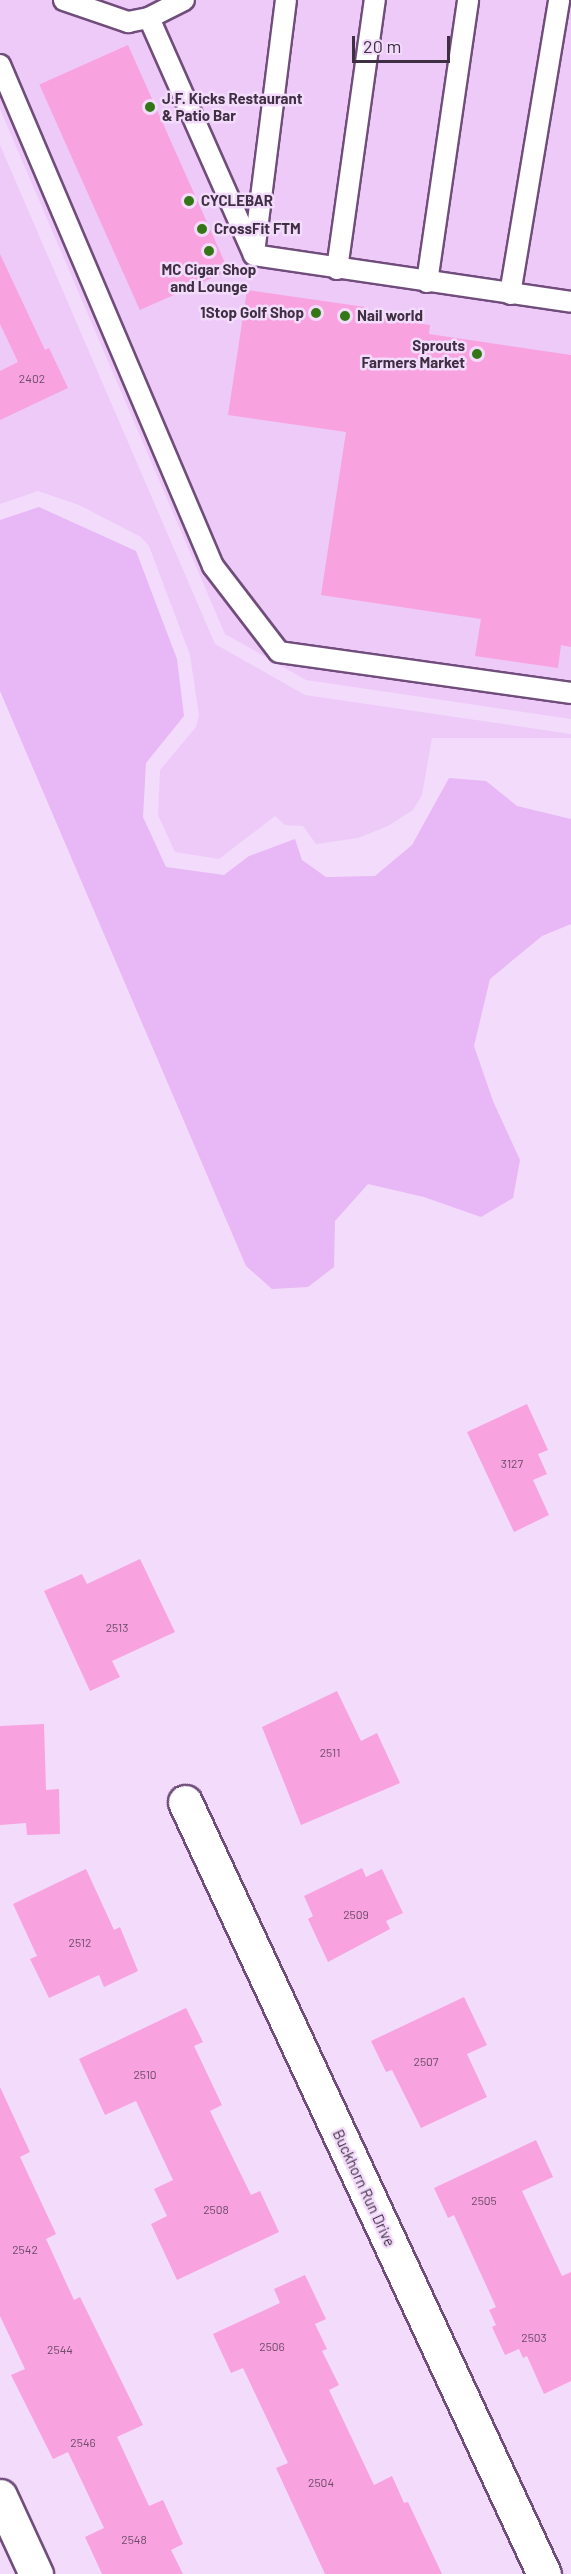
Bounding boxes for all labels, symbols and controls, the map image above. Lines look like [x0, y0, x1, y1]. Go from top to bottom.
scale bar [355, 24, 452, 62]
text: 20 m [363, 35, 401, 57]
place label: J.F. Kicks Restaurant & Patio Bar [162, 89, 302, 124]
marker: J.F. Kicks Restaurant & Patio Bar [143, 100, 157, 114]
place label: CYCLEBAR [201, 192, 273, 210]
marker: CYCLEBAR [182, 194, 196, 208]
place label: CrossFit FTM [214, 220, 301, 238]
marker: CrossFit FTM [195, 222, 209, 236]
marker: MC Cigar Shop and Lounge [202, 244, 216, 258]
place label: MC Cigar Shop and Lounge [162, 260, 256, 295]
place label: 1Stop Golf Shop [200, 304, 304, 322]
marker: 1Stop Golf Shop [309, 306, 323, 320]
place label: Nail world [357, 307, 423, 325]
marker: Nail world [338, 309, 352, 323]
place label: Sprouts Farmers Market [361, 336, 465, 371]
marker: Sprouts Farmers Market [470, 347, 484, 361]
house number: 2402 [19, 372, 45, 386]
house number: 3127 [501, 1457, 523, 1471]
house number: 2513 [106, 1621, 128, 1635]
house number: 2511 [320, 1746, 340, 1760]
house number: 2509 [343, 1908, 369, 1922]
house number: 2512 [69, 1936, 91, 1950]
house number: 2507 [413, 2055, 439, 2069]
house number: 2510 [133, 2068, 157, 2082]
street label: Buckhorn Run Drive [329, 2127, 399, 2249]
house number: 2505 [471, 2194, 497, 2208]
house number: 2508 [203, 2203, 229, 2217]
house number: 2542 [12, 2243, 38, 2257]
house number: 2503 [521, 2331, 547, 2345]
house number: 2506 [259, 2340, 285, 2354]
house number: 2544 [47, 2343, 73, 2357]
house number: 2546 [70, 2436, 96, 2450]
house number: 2504 [308, 2476, 334, 2490]
house number: 2548 [121, 2533, 147, 2547]

